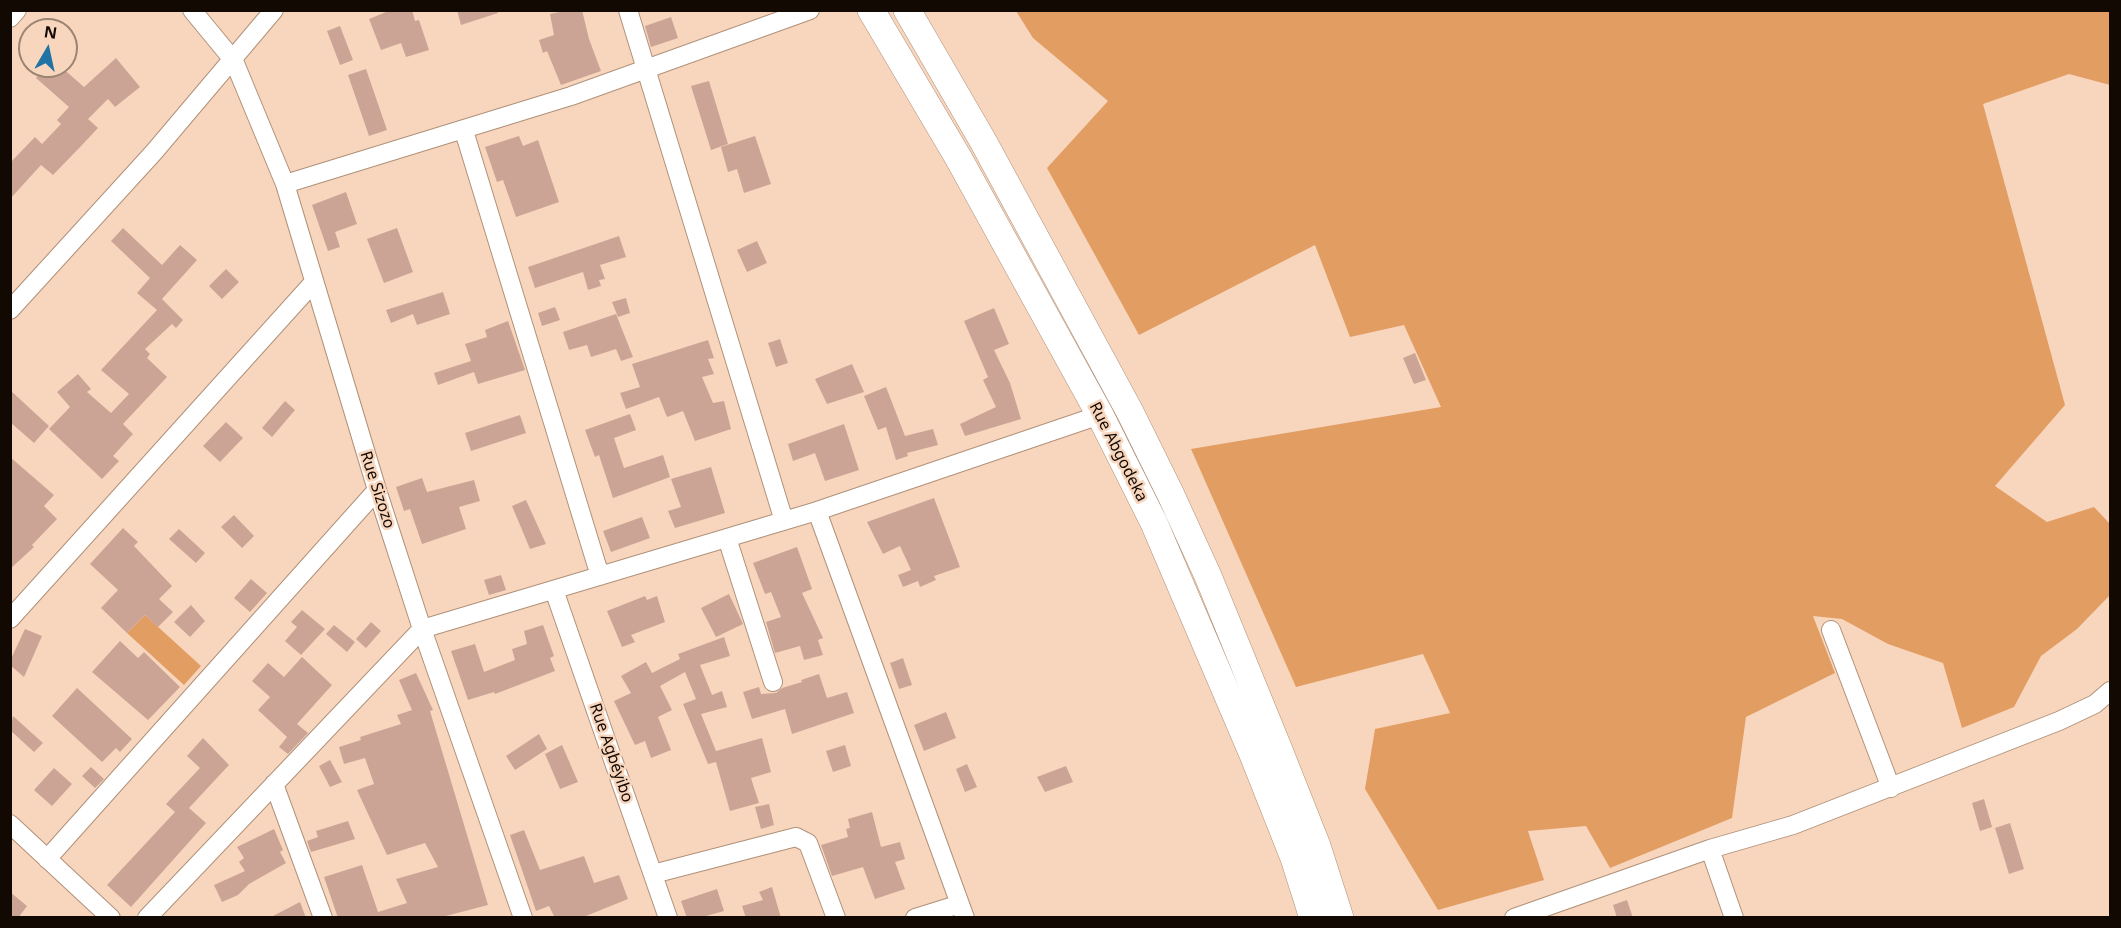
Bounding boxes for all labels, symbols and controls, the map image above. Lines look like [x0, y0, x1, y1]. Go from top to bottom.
north arrow [18, 18, 78, 78]
text: N [42, 20, 59, 44]
street label: Rue Abgodeka [1085, 399, 1151, 505]
street label: Rue Sizozo [355, 449, 399, 531]
street label: Rue Agbéyibo [585, 701, 637, 805]

